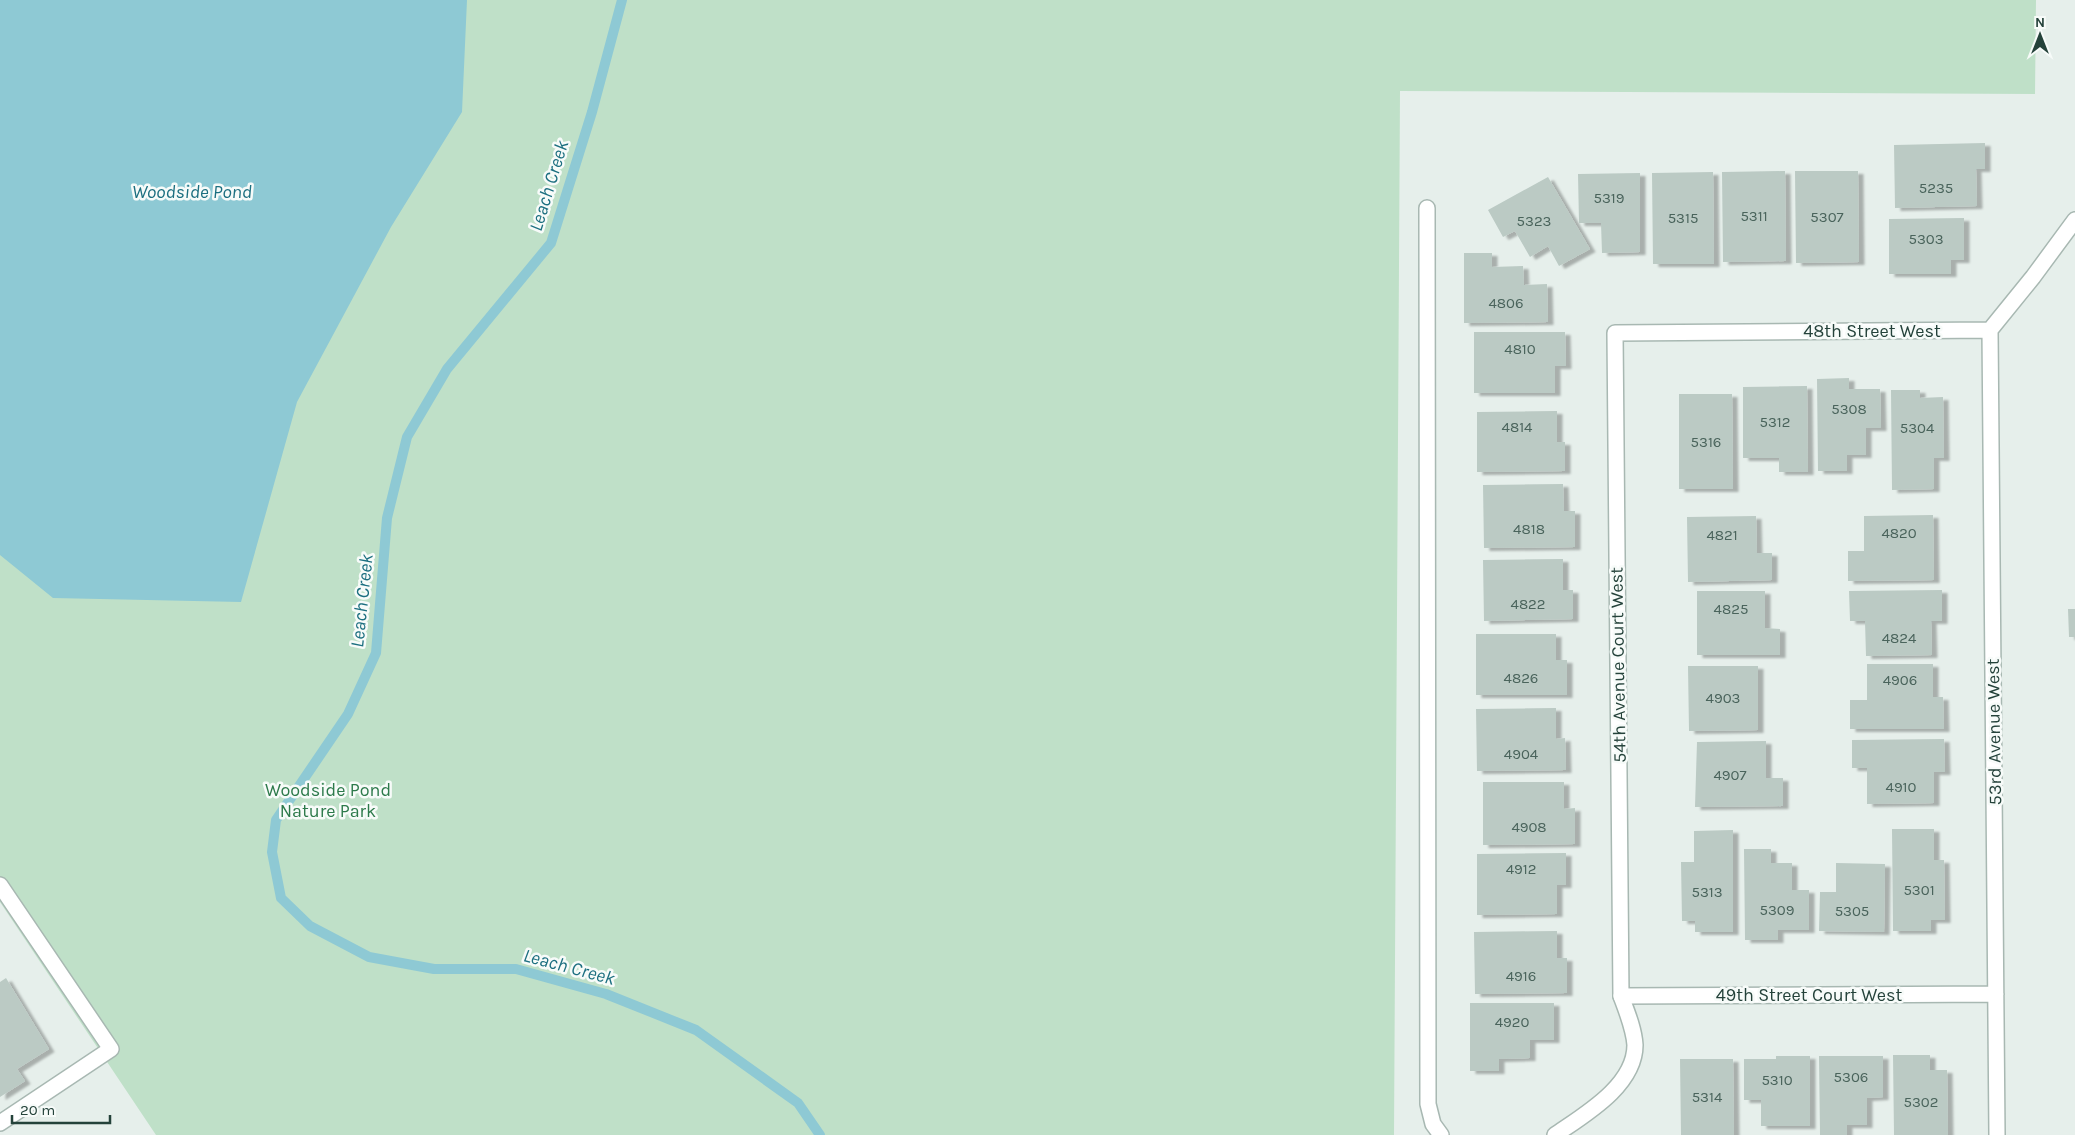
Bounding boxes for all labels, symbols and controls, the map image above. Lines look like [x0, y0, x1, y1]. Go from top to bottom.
north arrow [2015, 10, 2065, 60]
text: N [2035, 14, 2045, 31]
water label: Leach Creek [525, 138, 573, 234]
house number: 5235 [1919, 179, 1953, 197]
water label: Woodside Pond [132, 181, 252, 203]
house number: 5319 [1594, 189, 1624, 207]
house number: 5311 [1740, 207, 1768, 225]
house number: 5307 [1810, 208, 1844, 226]
house number: 5315 [1668, 209, 1698, 227]
house number: 5323 [1517, 212, 1551, 230]
house number: 5303 [1908, 230, 1944, 248]
house number: 4806 [1488, 294, 1524, 312]
street label: 48th Street West [1803, 320, 1941, 342]
house number: 4810 [1504, 340, 1536, 358]
house number: 5308 [1831, 400, 1867, 418]
house number: 5312 [1760, 413, 1790, 431]
house number: 4814 [1502, 418, 1533, 436]
house number: 5304 [1900, 419, 1935, 437]
house number: 5316 [1691, 433, 1721, 451]
house number: 4818 [1513, 520, 1545, 538]
house number: 4820 [1881, 524, 1917, 542]
house number: 4821 [1706, 526, 1738, 544]
water label: Leach Creek [346, 553, 378, 649]
street label: 54th Avenue Court West [1605, 567, 1631, 763]
house number: 4822 [1511, 595, 1545, 613]
house number: 4825 [1714, 600, 1748, 618]
house number: 4824 [1882, 629, 1917, 647]
street label: 53rd Avenue West [1982, 658, 2006, 806]
house number: 4826 [1504, 669, 1538, 687]
house number: 4906 [1883, 671, 1917, 689]
house number: 4903 [1706, 689, 1740, 707]
house number: 4904 [1504, 745, 1539, 763]
house number: 4907 [1713, 766, 1747, 784]
house number: 4910 [1886, 778, 1917, 796]
park label: Woodside Pond Nature Park [265, 779, 391, 822]
house number: 4908 [1511, 818, 1547, 836]
house number: 4912 [1506, 860, 1536, 878]
house number: 5301 [1903, 881, 1935, 899]
house number: 5313 [1691, 883, 1723, 901]
house number: 5309 [1760, 901, 1794, 919]
house number: 5305 [1835, 902, 1869, 920]
water label: Leach Creek [521, 944, 617, 990]
house number: 4916 [1506, 967, 1536, 985]
street label: 49th Street Court West [1716, 984, 1902, 1006]
house number: 4920 [1495, 1013, 1529, 1031]
house number: 5306 [1834, 1068, 1868, 1086]
house number: 5310 [1761, 1071, 1793, 1089]
house number: 5314 [1692, 1088, 1723, 1106]
scale bar [12, 1092, 110, 1124]
house number: 5302 [1904, 1093, 1938, 1111]
text: 20 m [20, 1101, 55, 1119]

